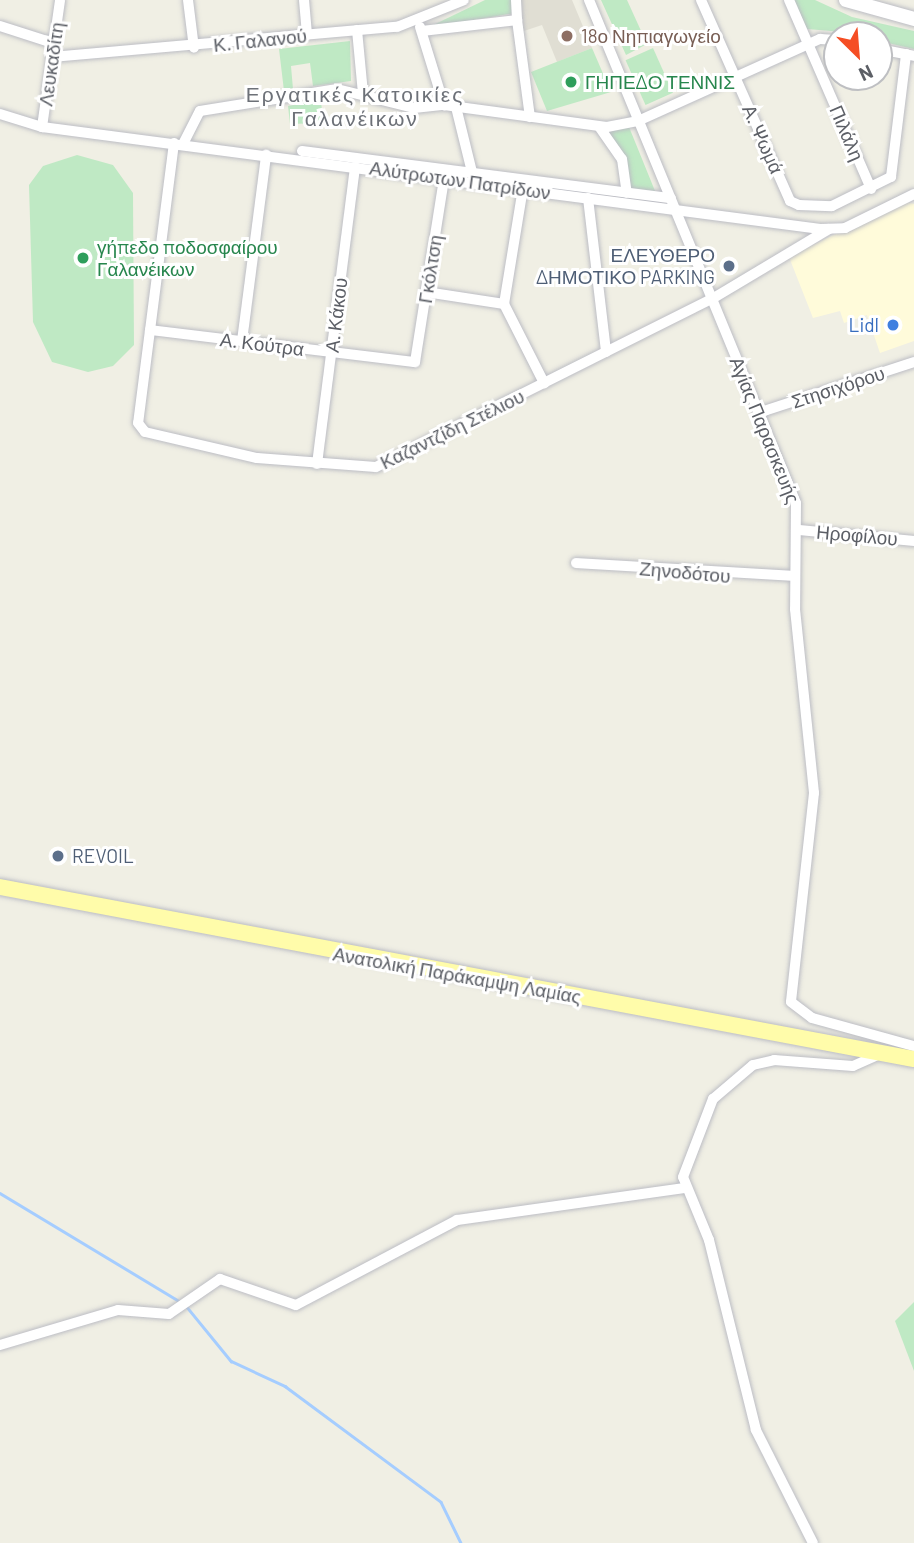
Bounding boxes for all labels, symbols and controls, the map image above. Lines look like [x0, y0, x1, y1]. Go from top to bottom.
street label: Λευκαδίτη [34, 20, 68, 108]
north arrow [823, 21, 893, 91]
street label: Κ. Γαλανού [212, 24, 308, 56]
place label: 18ο Νηπιαγωγείο [581, 25, 721, 47]
marker: 18ο Νηπιαγωγείο [559, 28, 575, 44]
text: N [856, 61, 877, 87]
place label: ΓΗΠΕΔΟ ΤΕΝΝΙΣ [585, 71, 735, 93]
marker: ΓΗΠΕΔΟ ΤΕΝΝΙΣ [563, 74, 579, 90]
district label: Εργατικές Κατοικίες Γαλανέικων [248, 81, 462, 131]
street label: Α. Ψωμά [738, 101, 788, 177]
street label: Πιλάλη [825, 102, 869, 164]
street label: Αλύτρωτων Πατρίδων [368, 156, 552, 204]
street label: Γκόλτση [413, 233, 447, 305]
place label: γήπεδο ποδοσφαίρου Γαλανέικων [97, 236, 278, 280]
place label: ΕΛΕΥΘΕΡΟ ΔΗΜΟΤΙΚΟ PARKING [536, 244, 715, 288]
marker: γήπεδο ποδοσφαίρου Γαλανέικων [75, 250, 91, 266]
marker: ΕΛΕΥΘΕΡΟ ΔΗΜΟΤΙΚΟ PARKING [721, 258, 737, 274]
street label: Α. Κάκου [320, 276, 352, 354]
place label: Lidl [849, 314, 879, 336]
marker: Lidl [885, 317, 901, 333]
street label: Α. Κούτρα [219, 328, 305, 360]
street label: Αγίας Παρασκευής [725, 353, 805, 507]
street label: Στησιχόρου [789, 361, 887, 413]
street label: Καζαντζίδη Στέλιου [376, 384, 528, 474]
street label: Ηροφίλου [815, 520, 899, 550]
street label: Ζηνοδότου [639, 557, 731, 587]
place label: REVOIL [72, 845, 134, 867]
marker: REVOIL [50, 848, 66, 864]
street label: Ανατολική Παράκαμψη Λαμίας [331, 942, 583, 1008]

